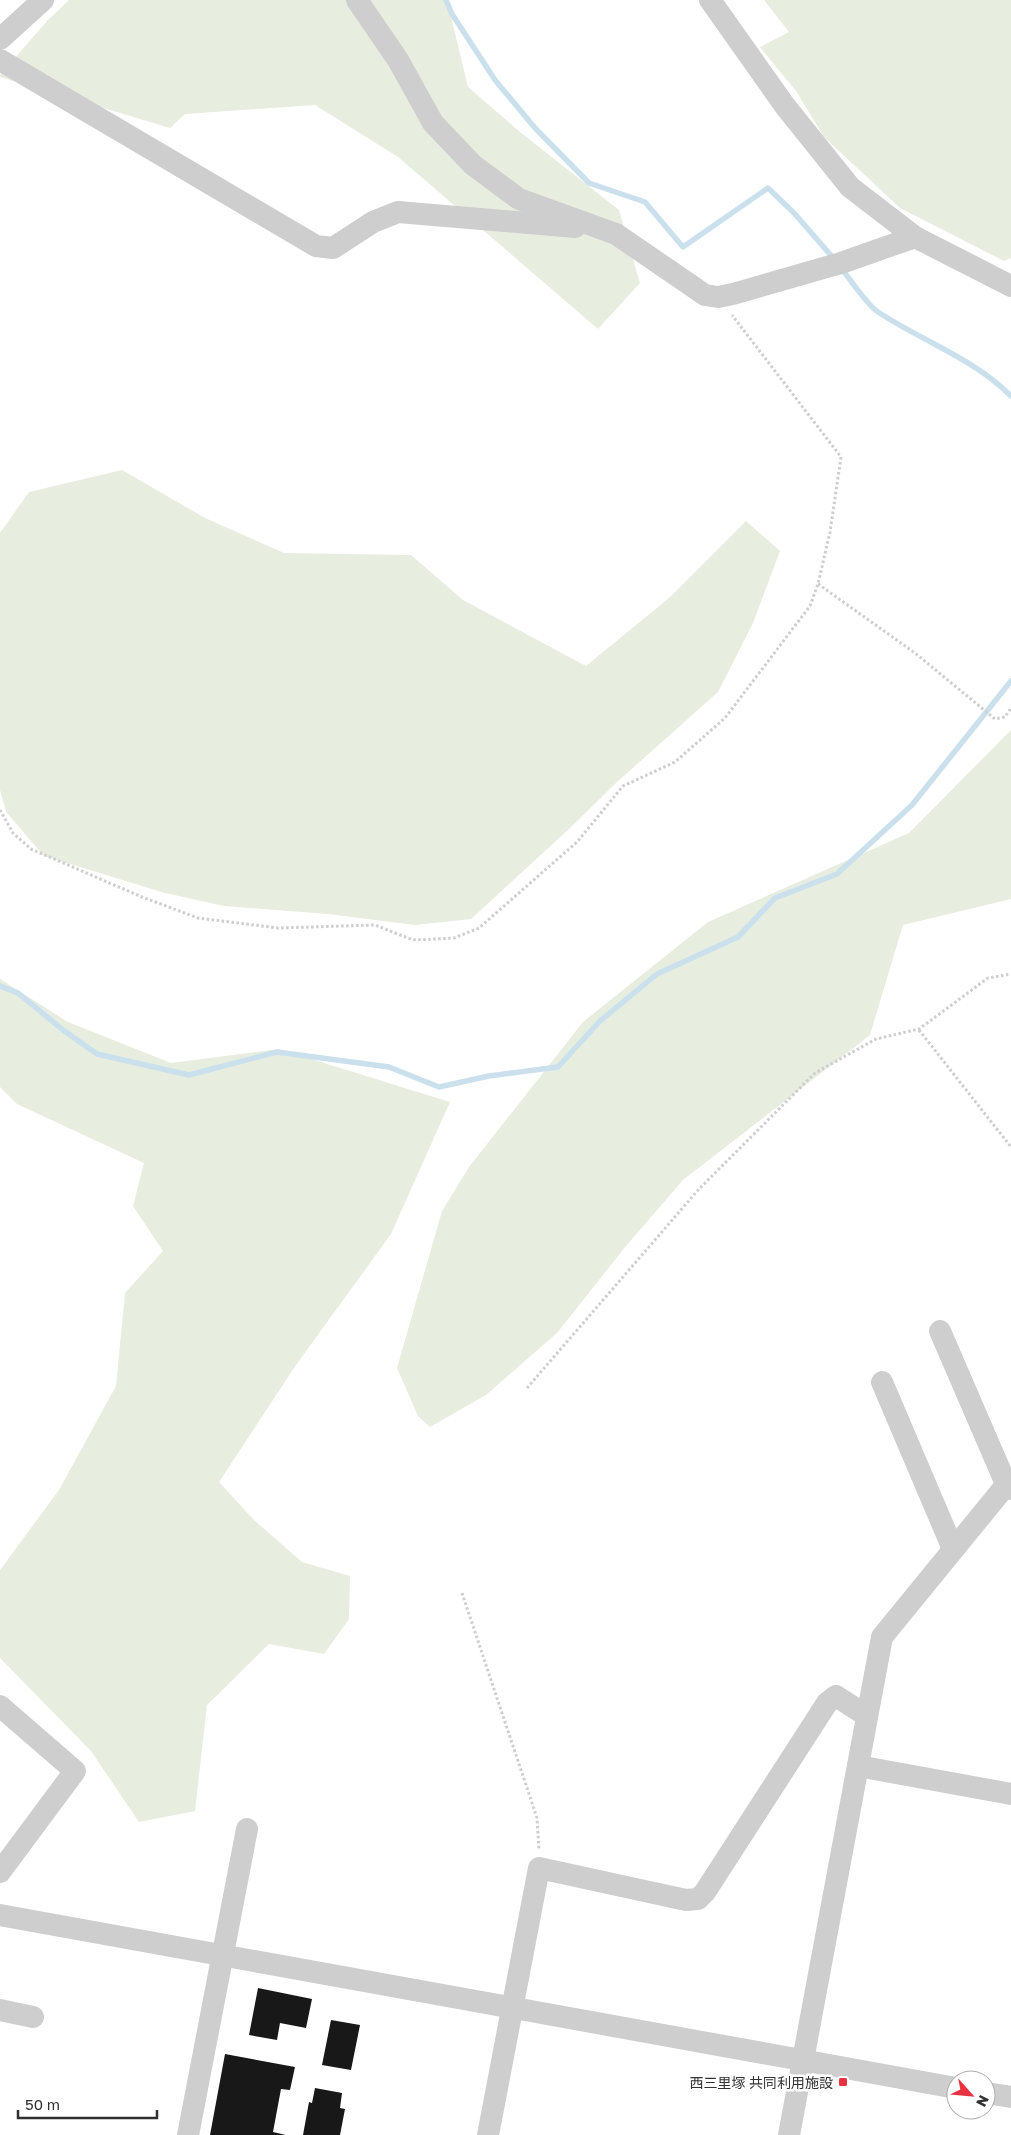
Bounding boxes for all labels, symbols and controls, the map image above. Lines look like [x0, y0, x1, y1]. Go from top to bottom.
north arrow [946, 2070, 996, 2120]
place label: 西三里塚 共同利用施設 [690, 2074, 833, 2091]
marker: 西三里塚 共同利用施設 [837, 2076, 849, 2088]
scale bar [18, 2088, 156, 2120]
text: N [973, 2093, 993, 2110]
text: 50 m [25, 2095, 60, 2113]

